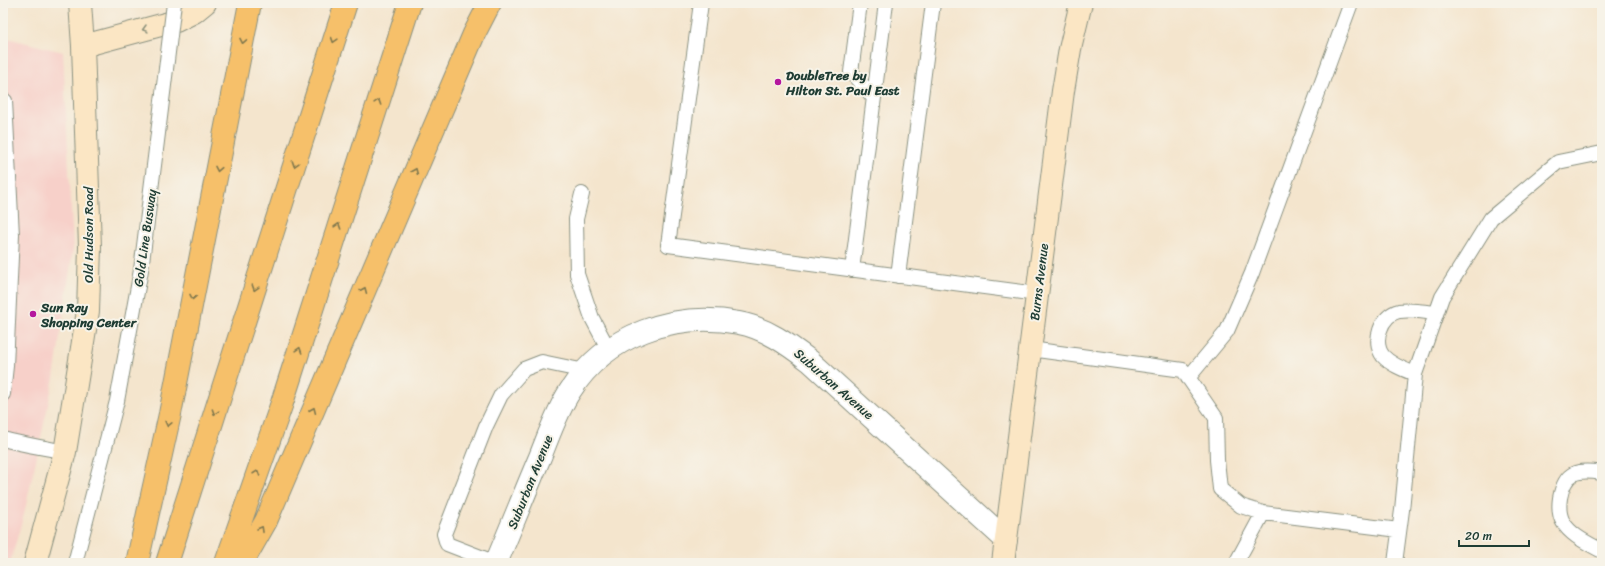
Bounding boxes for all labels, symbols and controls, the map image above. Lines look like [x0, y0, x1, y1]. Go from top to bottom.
one-way arrow [141, 24, 148, 33]
one-way arrow [330, 36, 339, 43]
one-way arrow [239, 38, 247, 44]
place label: DoubleTree by Hilton St. Paul East [785, 64, 900, 102]
marker: DoubleTree by Hilton St. Paul East [773, 77, 783, 87]
one-way arrow [373, 99, 382, 106]
one-way arrow [291, 160, 299, 167]
one-way arrow [214, 166, 222, 172]
one-way arrow [410, 167, 418, 174]
street label: Old Hudson Road [77, 186, 100, 283]
street label: Gold Line Busway [127, 187, 163, 288]
one-way arrow [333, 223, 342, 230]
street label: Burns Avenue [1023, 242, 1055, 322]
one-way arrow [251, 284, 260, 291]
one-way arrow [359, 287, 367, 294]
one-way arrow [189, 293, 198, 300]
place label: Sun Ray Shopping Center [40, 296, 138, 334]
marker: Sun Ray Shopping Center [28, 309, 38, 319]
street label: Suburban Avenue [789, 343, 879, 425]
one-way arrow [294, 347, 302, 354]
one-way arrow [308, 406, 316, 414]
one-way arrow [212, 408, 220, 415]
one-way arrow [164, 421, 172, 427]
street label: Suburban Avenue [501, 431, 559, 533]
one-way arrow [253, 470, 261, 477]
scale bar [1459, 522, 1529, 548]
text: 20 m [1465, 525, 1492, 547]
one-way arrow [257, 526, 264, 533]

